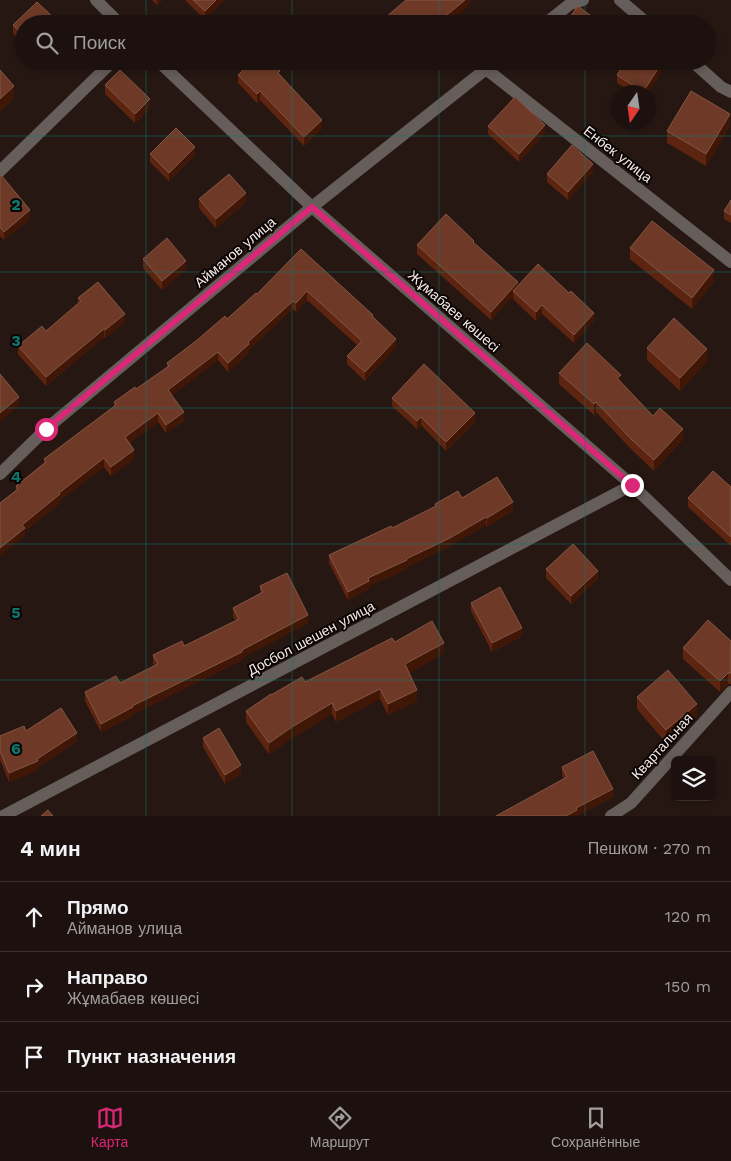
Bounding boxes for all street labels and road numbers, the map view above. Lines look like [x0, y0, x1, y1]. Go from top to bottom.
street label: Енбек улица [581, 122, 655, 186]
street label: Айманов улица [191, 213, 279, 291]
street label: Жұмабаев көшесі [405, 267, 503, 355]
street label: Досбол шешен улица [245, 598, 378, 678]
street label: Квартальная [628, 710, 696, 782]

